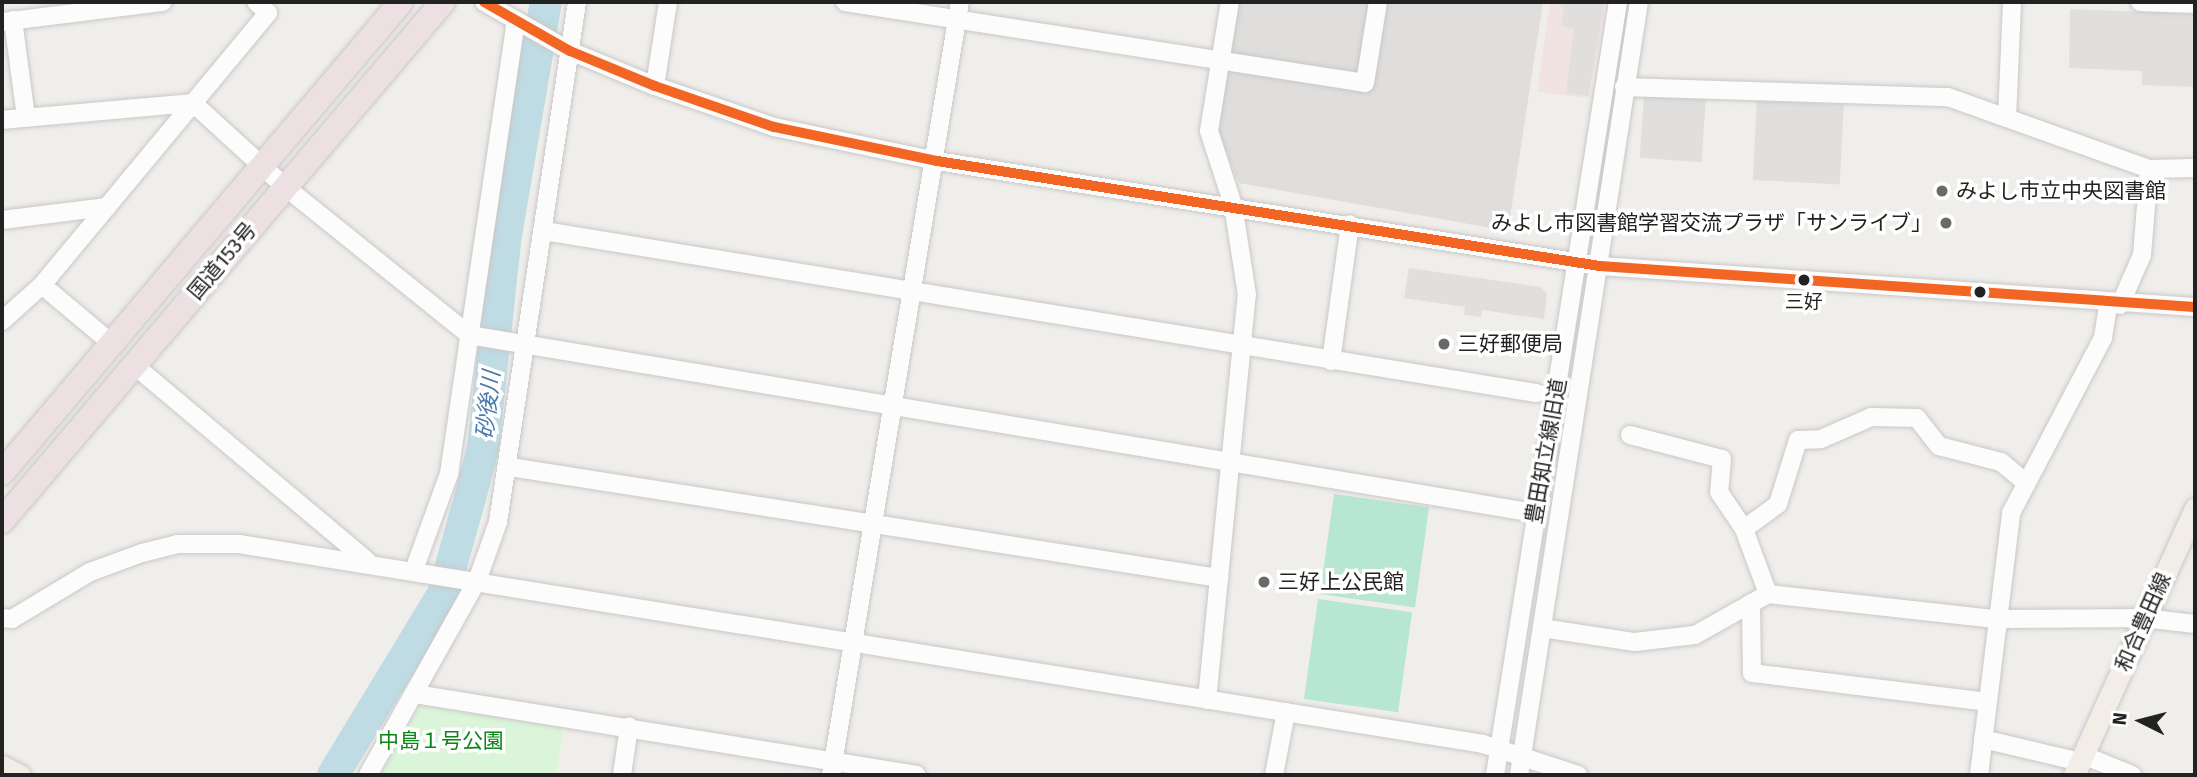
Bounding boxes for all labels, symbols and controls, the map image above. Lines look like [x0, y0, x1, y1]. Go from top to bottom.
place label: みよし市立中央図書館 [1956, 178, 2166, 204]
marker: みよし市立中央図書館 [1934, 183, 1950, 199]
place label: みよし市図書館学習交流プラザ「サンライブ」 [1491, 210, 1932, 236]
marker: みよし市図書館学習交流プラザ「サンライブ」 [1938, 215, 1954, 231]
street label: 国道153号 [182, 217, 262, 305]
marker: 三好 [1797, 273, 1811, 287]
unlabelled marker [1973, 285, 1987, 299]
place label: 三好 [1785, 291, 1823, 313]
place label: 三好郵便局 [1458, 331, 1563, 357]
marker: 三好郵便局 [1436, 336, 1452, 352]
water label: 砂後川 [471, 369, 505, 441]
street label: 豊田知立線旧道 [1521, 376, 1571, 526]
place label: 三好上公民館 [1278, 569, 1404, 595]
street label: 和合豊田線 [2110, 569, 2176, 675]
marker: 三好上公民館 [1256, 574, 1272, 590]
north arrow [2106, 686, 2176, 756]
text: N [2108, 711, 2132, 726]
park label: 中島１号公園 [378, 728, 504, 754]

